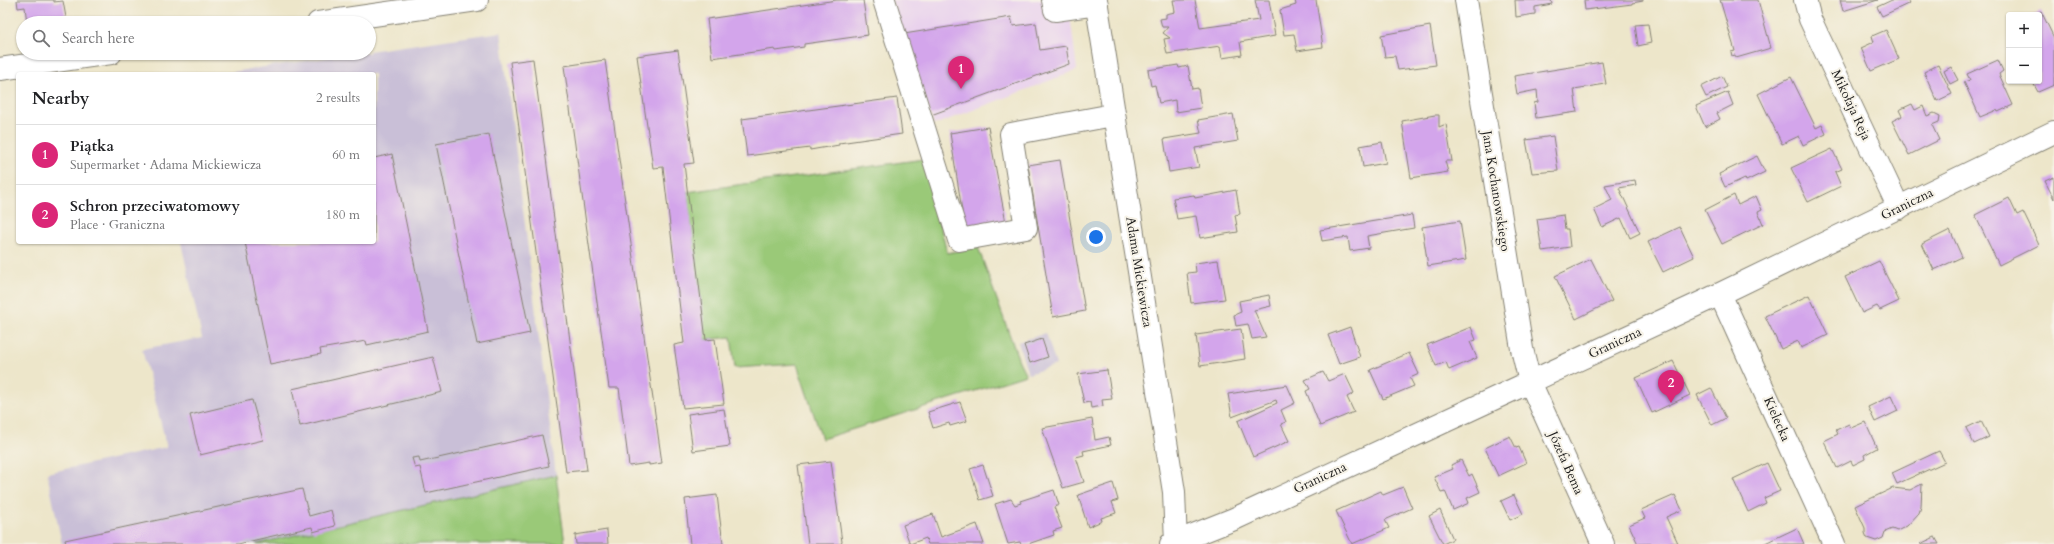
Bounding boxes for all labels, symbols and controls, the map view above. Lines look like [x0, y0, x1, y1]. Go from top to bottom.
map controls [2006, 12, 2042, 84]
button: + [2006, 12, 2042, 48]
search box [16, 16, 376, 60]
icon: search [30, 27, 52, 49]
text: Search here [62, 28, 135, 48]
button: − [2006, 48, 2042, 84]
pin: 1 [948, 56, 974, 89]
street label: Mikołaja Reja [1827, 67, 1875, 144]
text: Nearby [32, 87, 89, 110]
text: 2 results [316, 89, 360, 107]
street label: Jana Kochanowskiego [1477, 127, 1514, 253]
text: Piątka [70, 136, 114, 156]
text: 1 [42, 146, 48, 164]
text: 60 m [332, 146, 360, 164]
text: Supermarket · Adama Mickiewicza [70, 156, 261, 174]
street label: Graniczna [1878, 183, 1937, 224]
text: Schron przeciwatomowy [70, 196, 240, 216]
text: 2 [42, 206, 48, 224]
text: 180 m [326, 206, 360, 224]
street label: Adama Mickiewicza [1121, 215, 1157, 329]
text: Place · Graniczna [70, 216, 165, 234]
your location [1086, 227, 1106, 247]
street label: Graniczna [1586, 323, 1645, 363]
pin: 2 [1658, 370, 1684, 403]
street label: Kielecka [1759, 394, 1795, 444]
street label: Józefa Bema [1543, 427, 1588, 498]
street label: Graniczna [1291, 458, 1350, 498]

